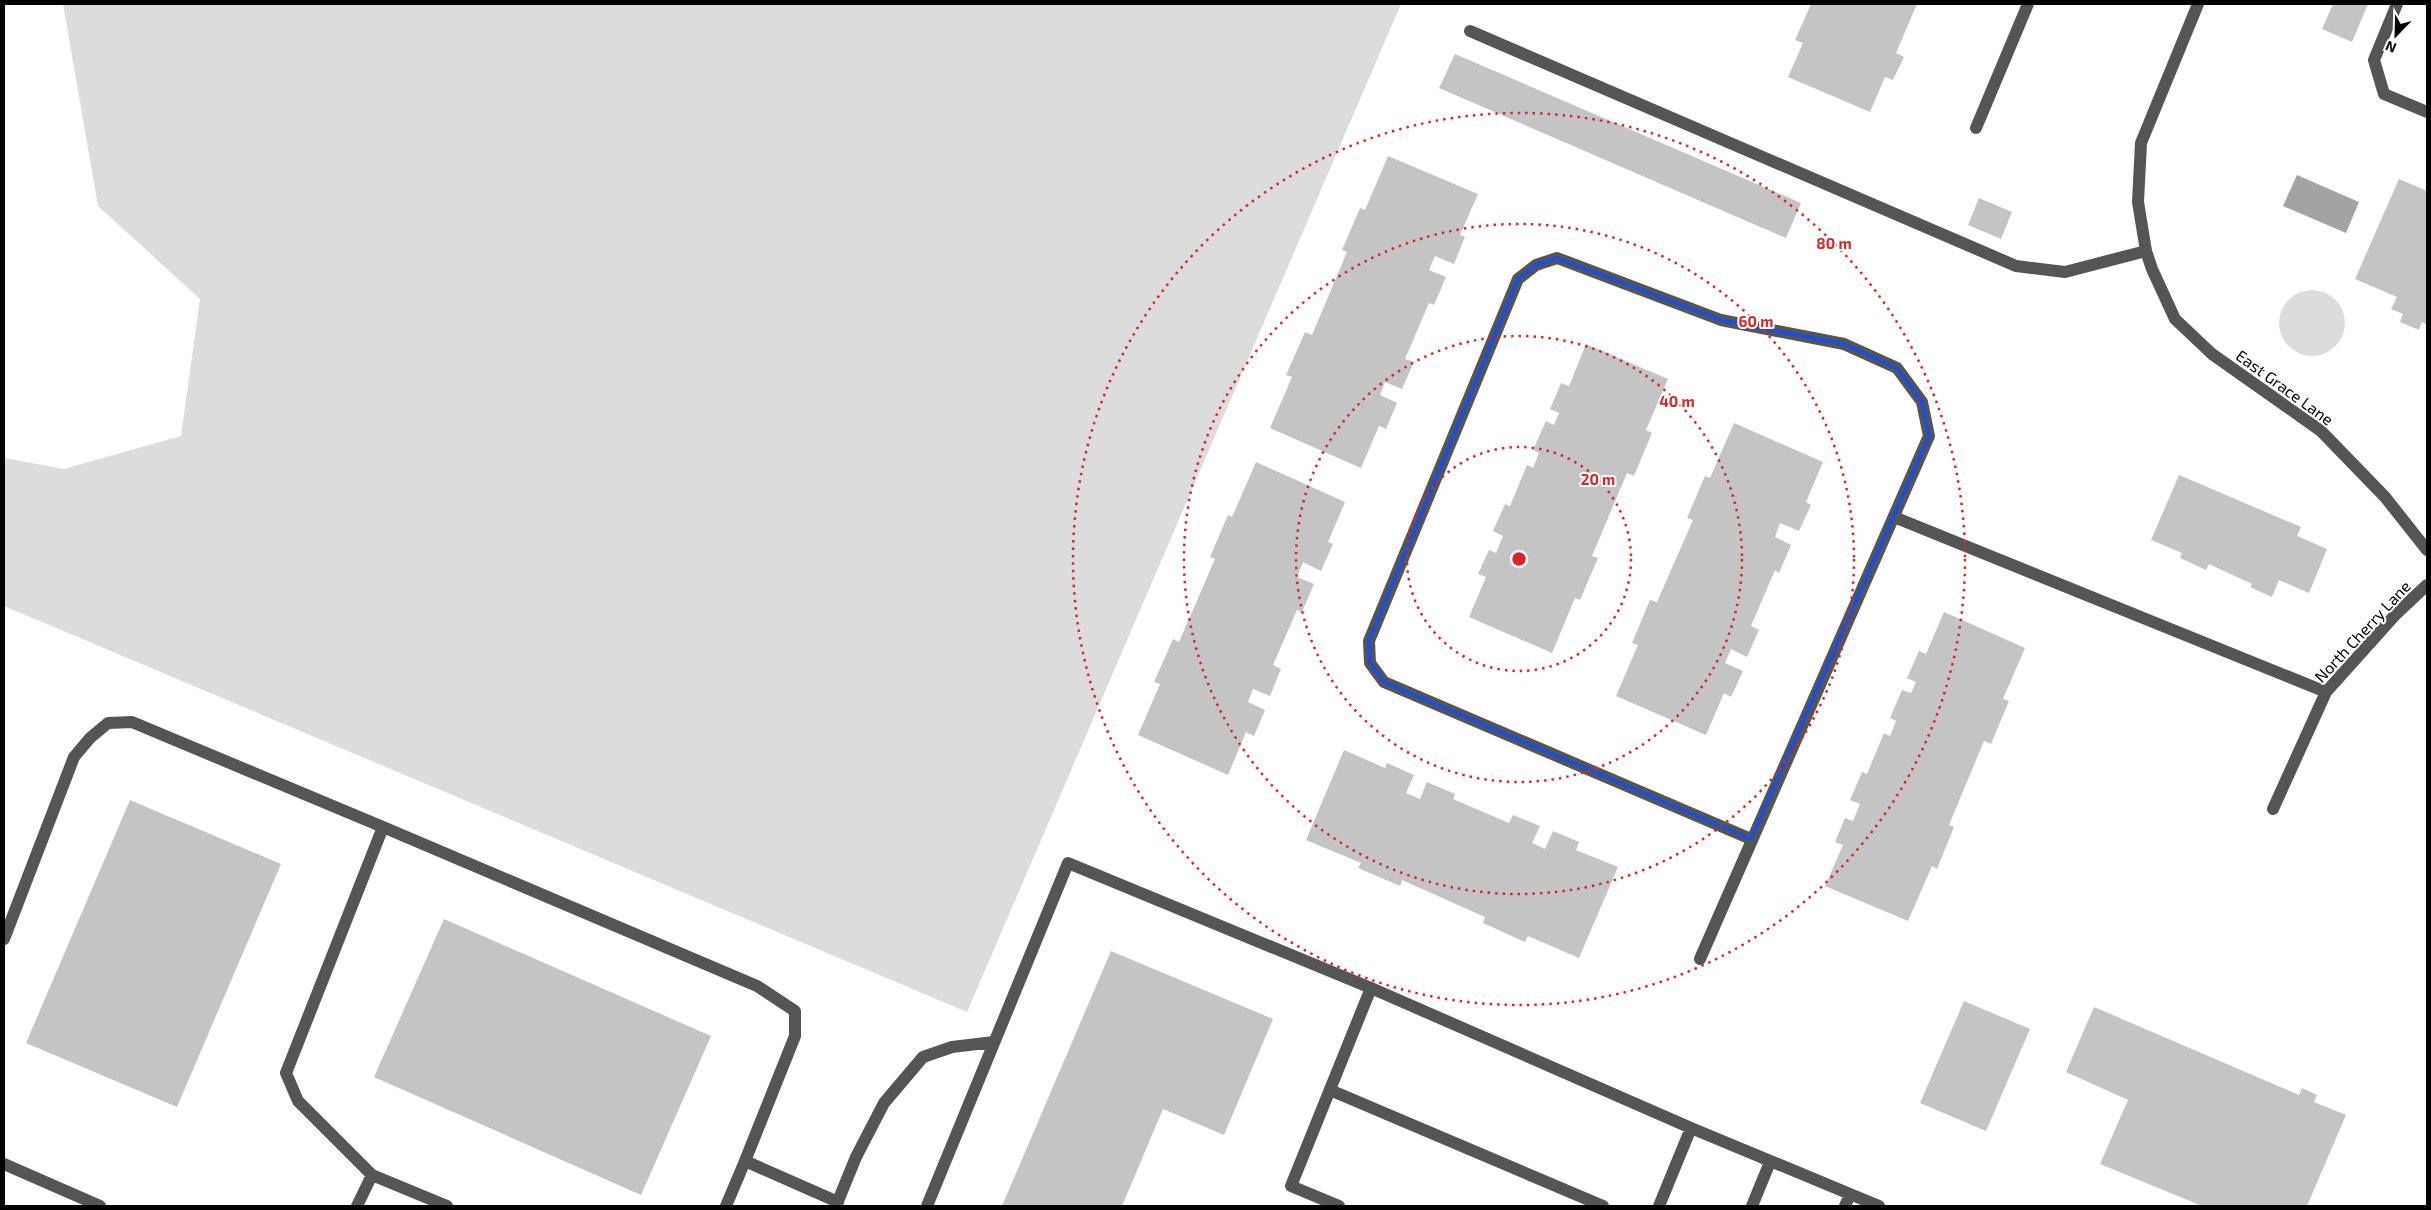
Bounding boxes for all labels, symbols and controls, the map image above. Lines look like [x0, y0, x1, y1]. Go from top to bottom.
north arrow [2371, 10, 2421, 60]
text: N [2383, 38, 2399, 57]
text: 80 m [1816, 234, 1852, 252]
text: 60 m [1739, 312, 1773, 330]
street label: East Grace Lane [2233, 345, 2337, 429]
text: 40 m [1659, 392, 1695, 410]
text: 20 m [1581, 470, 1615, 488]
centre of rings [1510, 550, 1528, 568]
street label: North Cherry Lane [2310, 576, 2414, 686]

